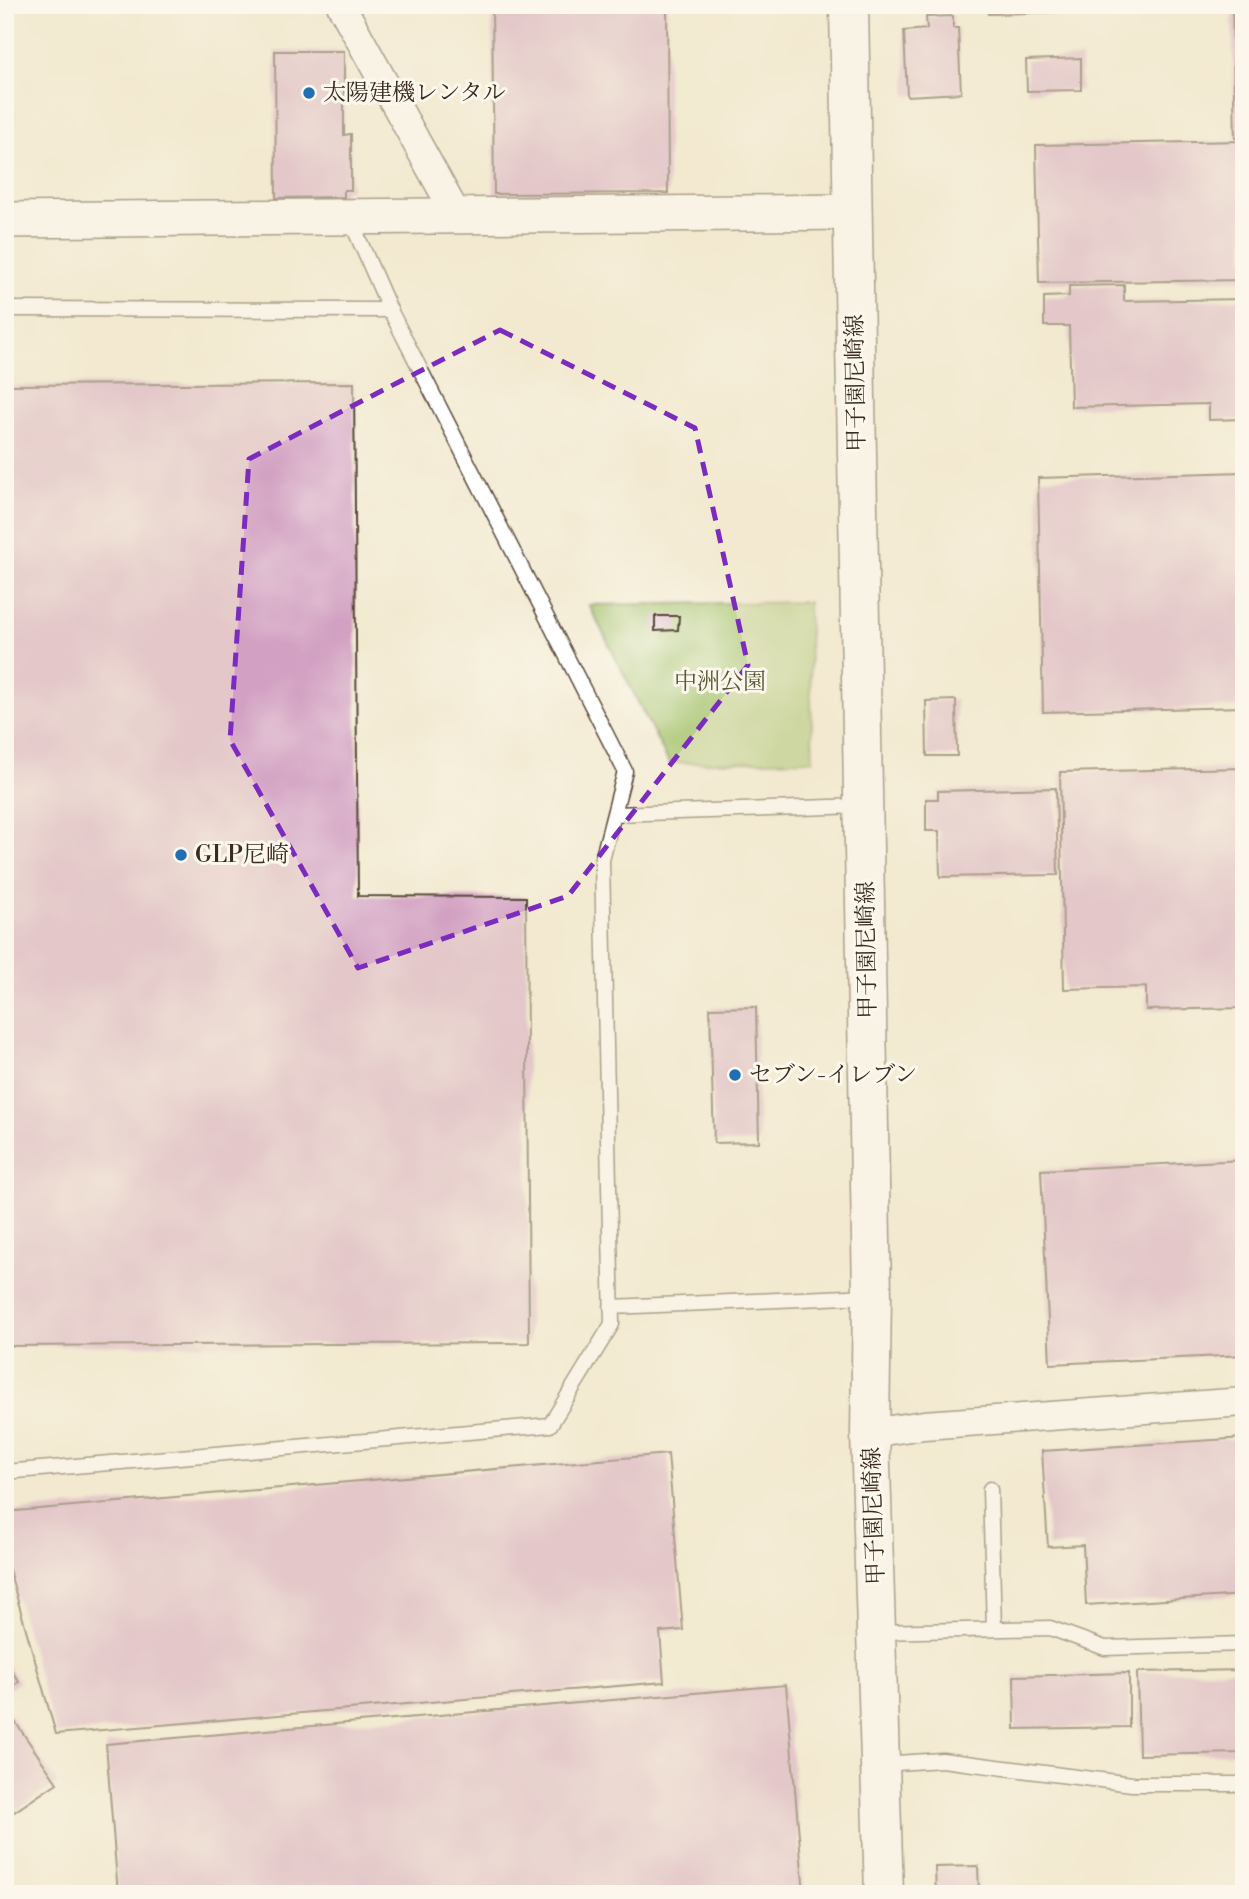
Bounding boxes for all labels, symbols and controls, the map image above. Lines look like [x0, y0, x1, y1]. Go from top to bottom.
place label: 太陽建機レンタル [323, 79, 506, 107]
marker: 太陽建機レンタル [301, 85, 317, 101]
street label: 甲子園尼崎線 [841, 314, 871, 452]
park label: 中洲公園 [674, 668, 766, 696]
place label: GLP尼崎 [195, 841, 289, 869]
marker: GLP尼崎 [173, 847, 189, 863]
street label: 甲子園尼崎線 [852, 881, 882, 1019]
place label: セブン-イレブン [749, 1061, 917, 1089]
marker: セブン-イレブン [727, 1067, 743, 1083]
street label: 甲子園尼崎線 [858, 1447, 890, 1585]

